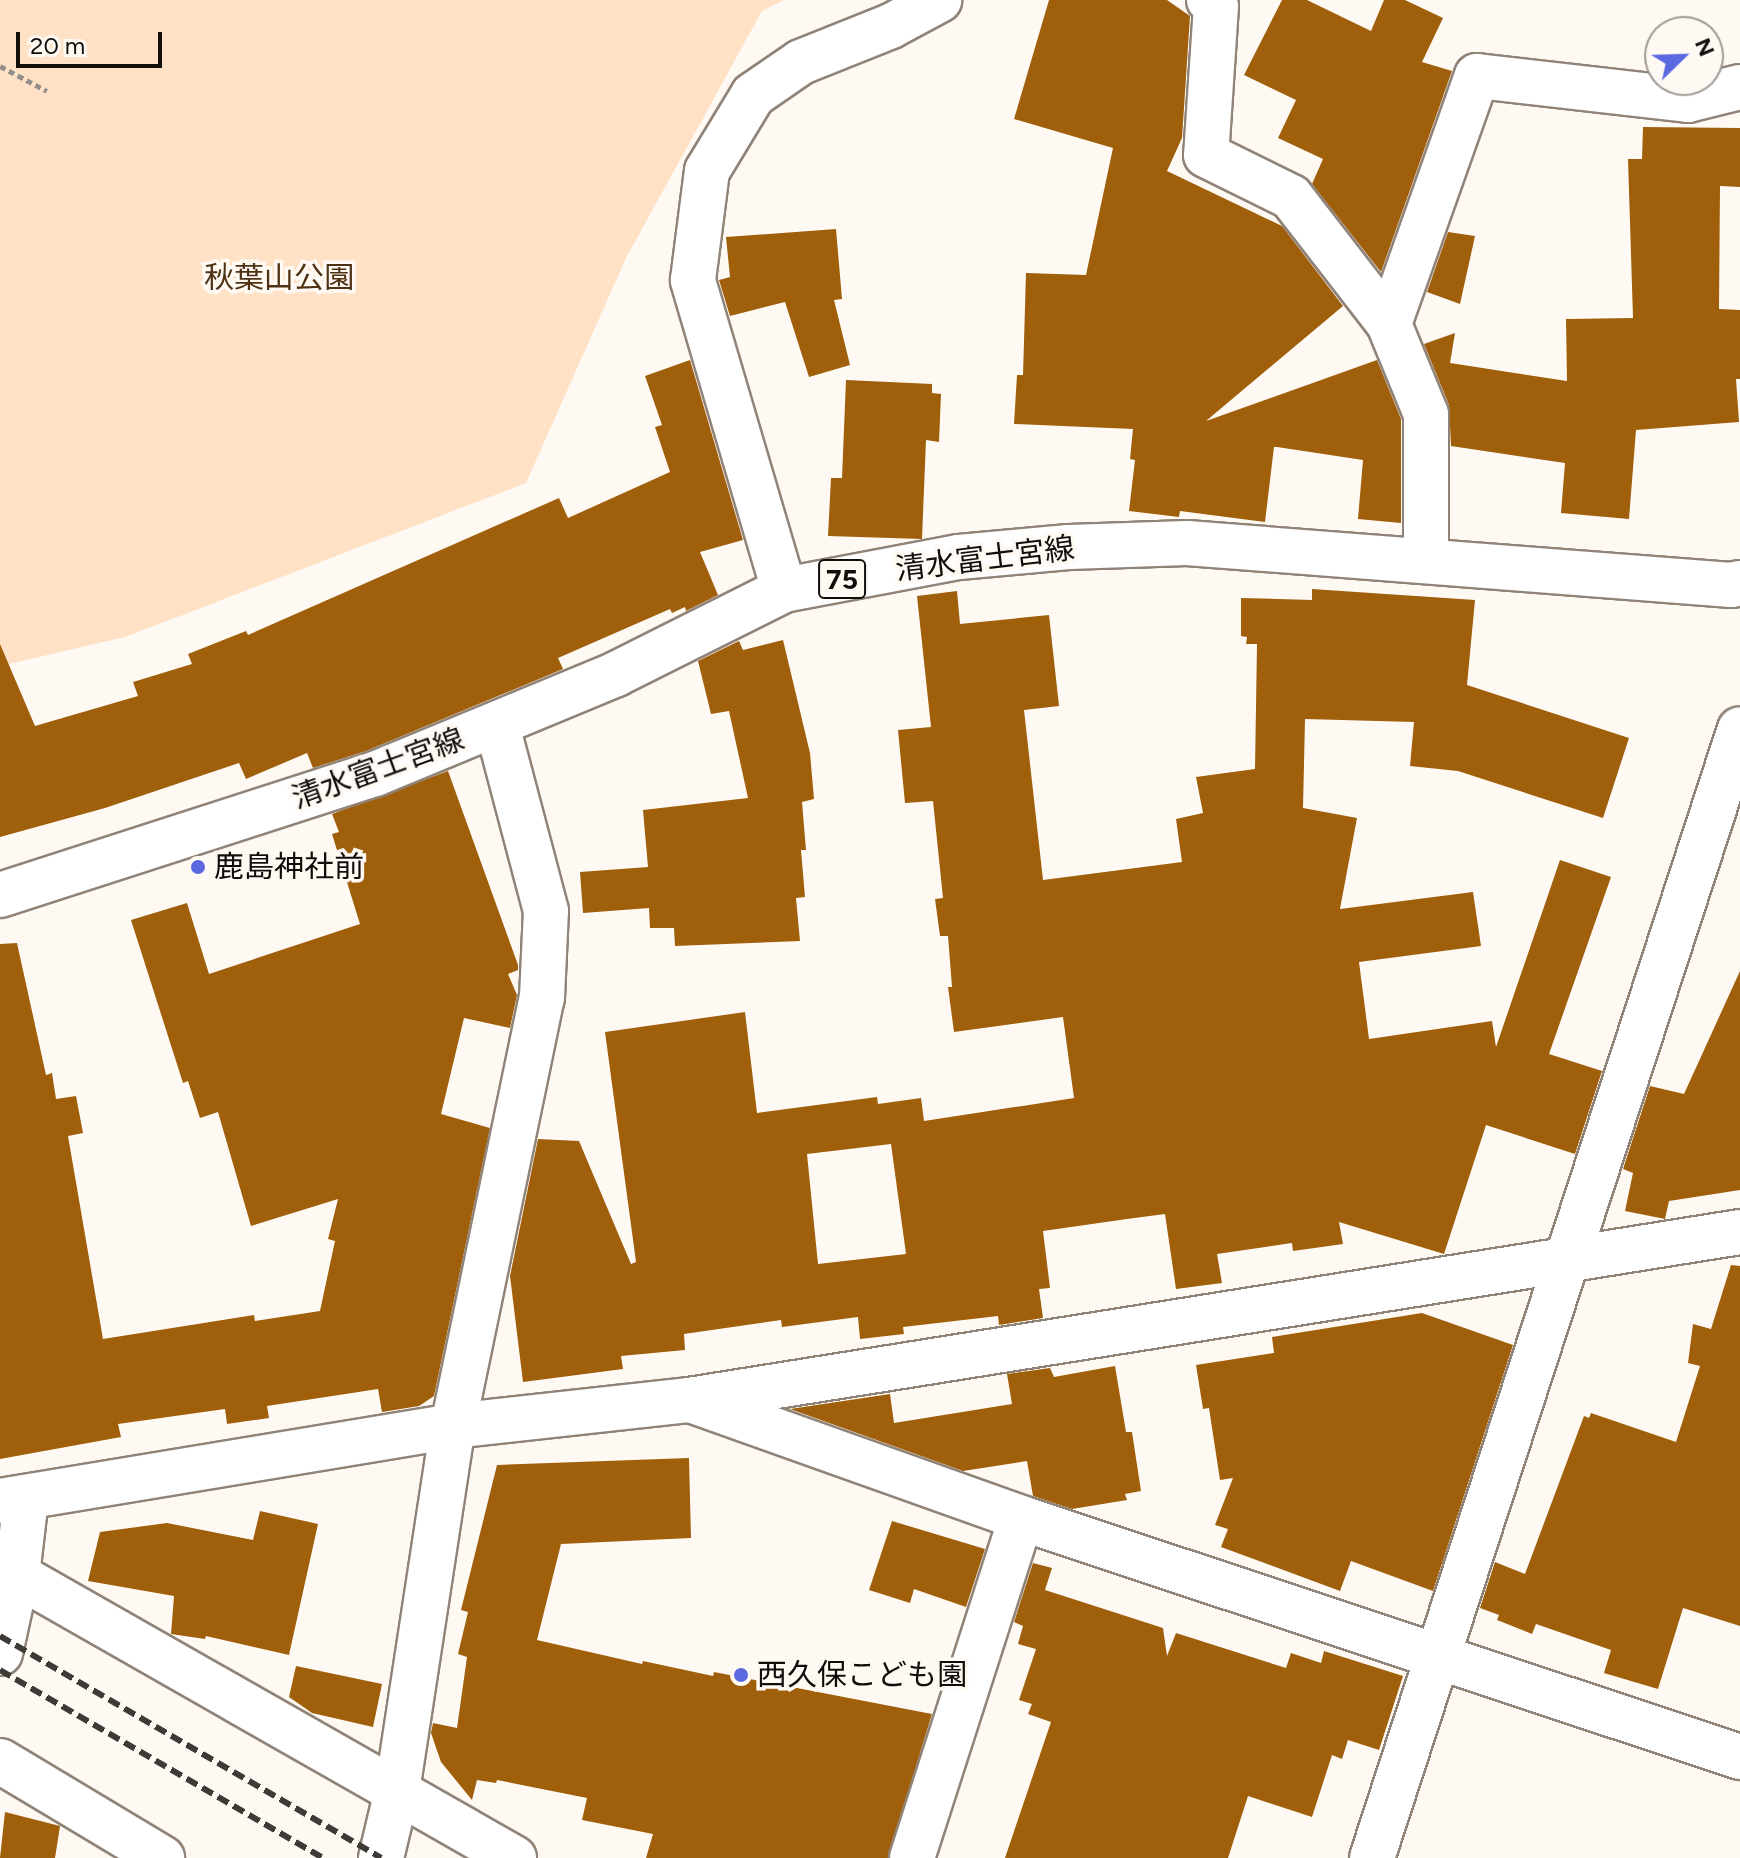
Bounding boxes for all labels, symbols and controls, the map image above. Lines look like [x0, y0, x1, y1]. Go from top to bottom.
scale bar [20, 16, 166, 66]
north arrow [1644, 16, 1724, 96]
text: 20 m [30, 31, 85, 60]
text: N [1689, 34, 1720, 60]
park label: 秋葉山公園 [204, 260, 354, 296]
street label: 清水富士宮線 [893, 530, 1077, 588]
road number: 75 [818, 555, 866, 603]
street label: 清水富士宮線 [287, 721, 469, 817]
place label: 鹿島神社前 [214, 849, 364, 885]
marker: 鹿島神社前 [189, 858, 207, 876]
place label: 西久保こども園 [757, 1657, 967, 1693]
marker: 西久保こども園 [732, 1666, 750, 1684]

